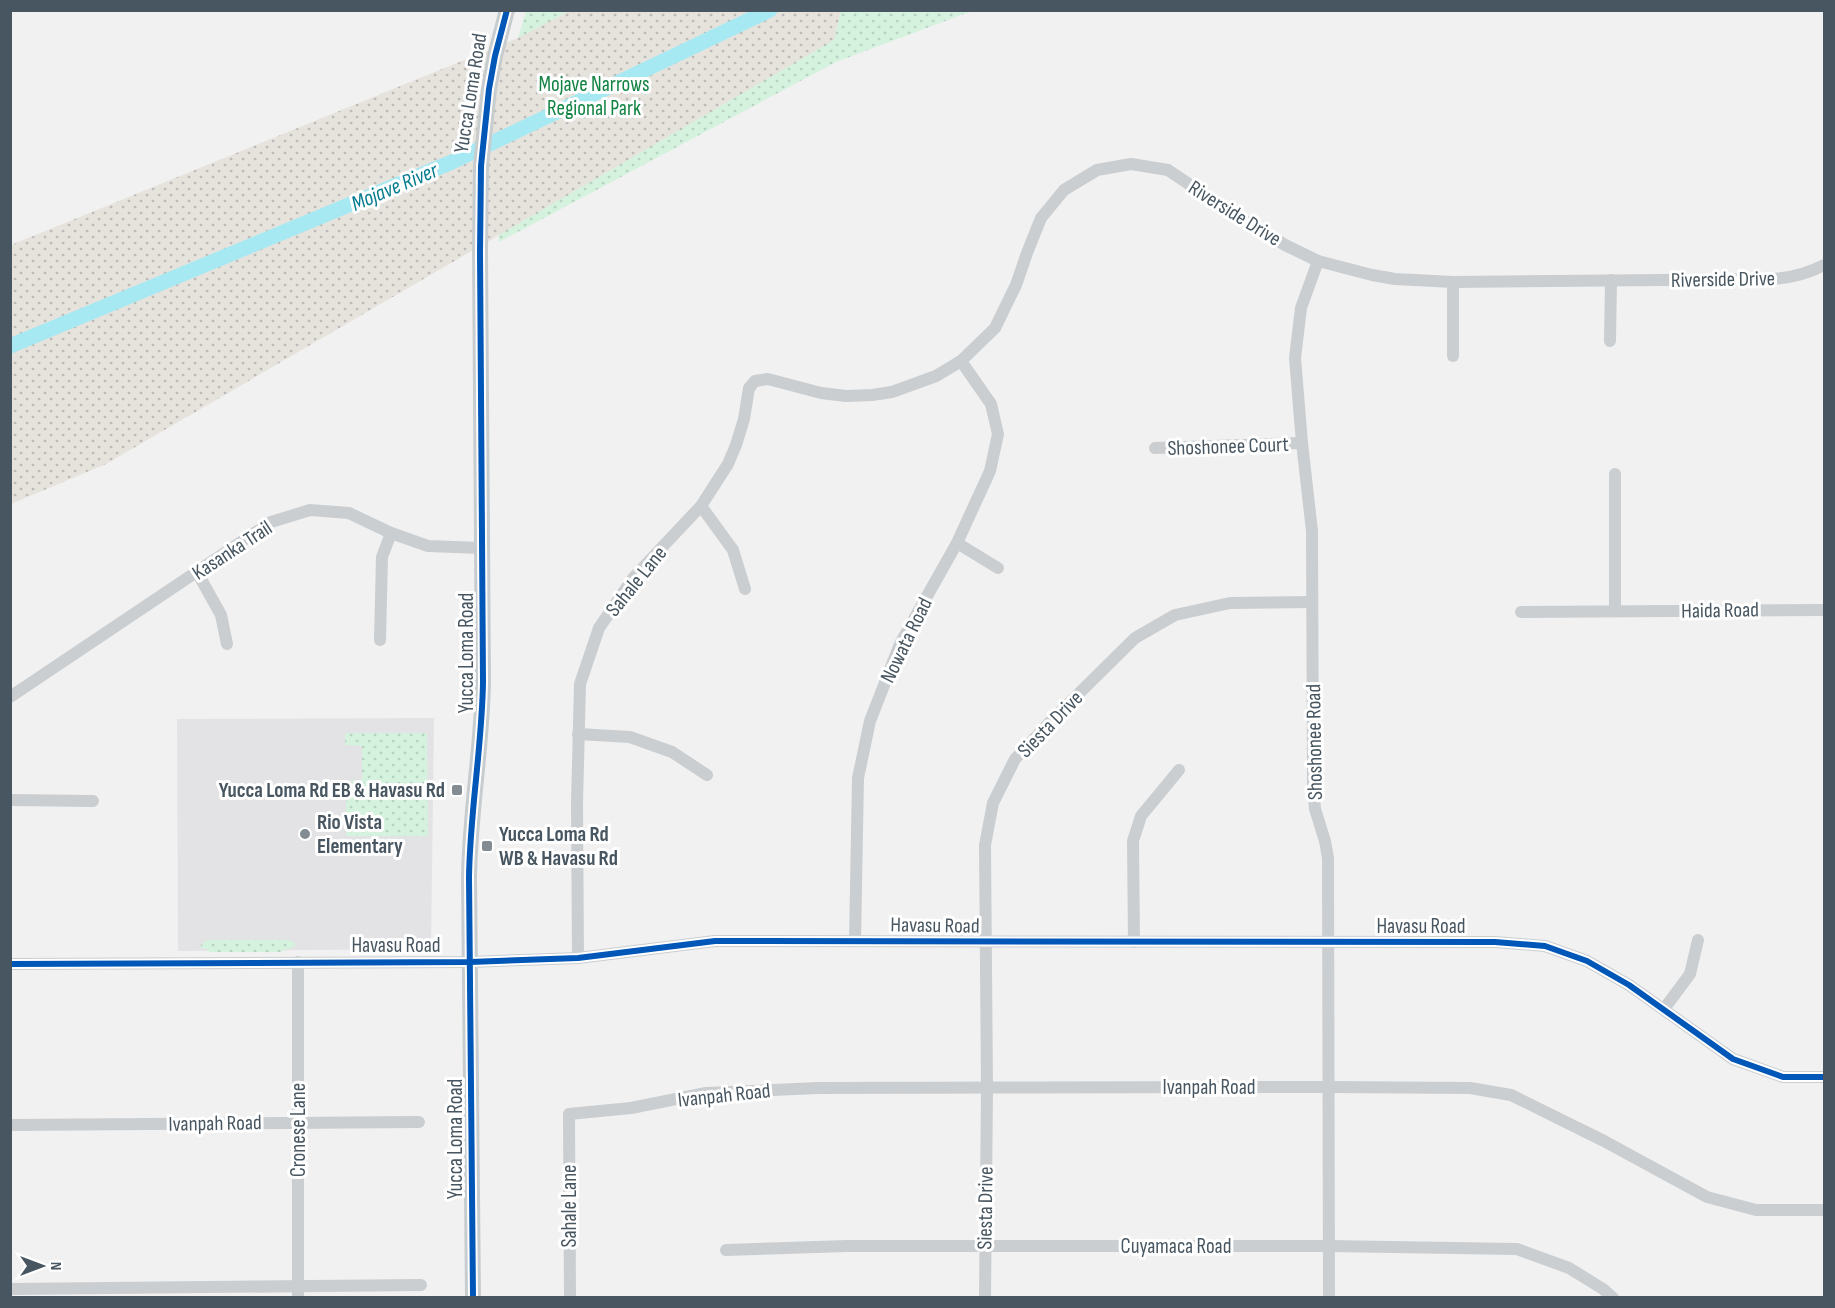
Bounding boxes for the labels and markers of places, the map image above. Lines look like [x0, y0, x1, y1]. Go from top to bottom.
place label: Yucca Loma Rd EB & Havasu Rd [219, 778, 445, 803]
marker: Yucca Loma Rd EB & Havasu Rd [450, 783, 464, 797]
place label: Rio Vista Elementary [317, 810, 403, 859]
place label: Yucca Loma Rd WB & Havasu Rd [499, 822, 618, 871]
marker: Rio Vista Elementary [298, 827, 312, 841]
marker: Yucca Loma Rd WB & Havasu Rd [480, 839, 494, 853]

